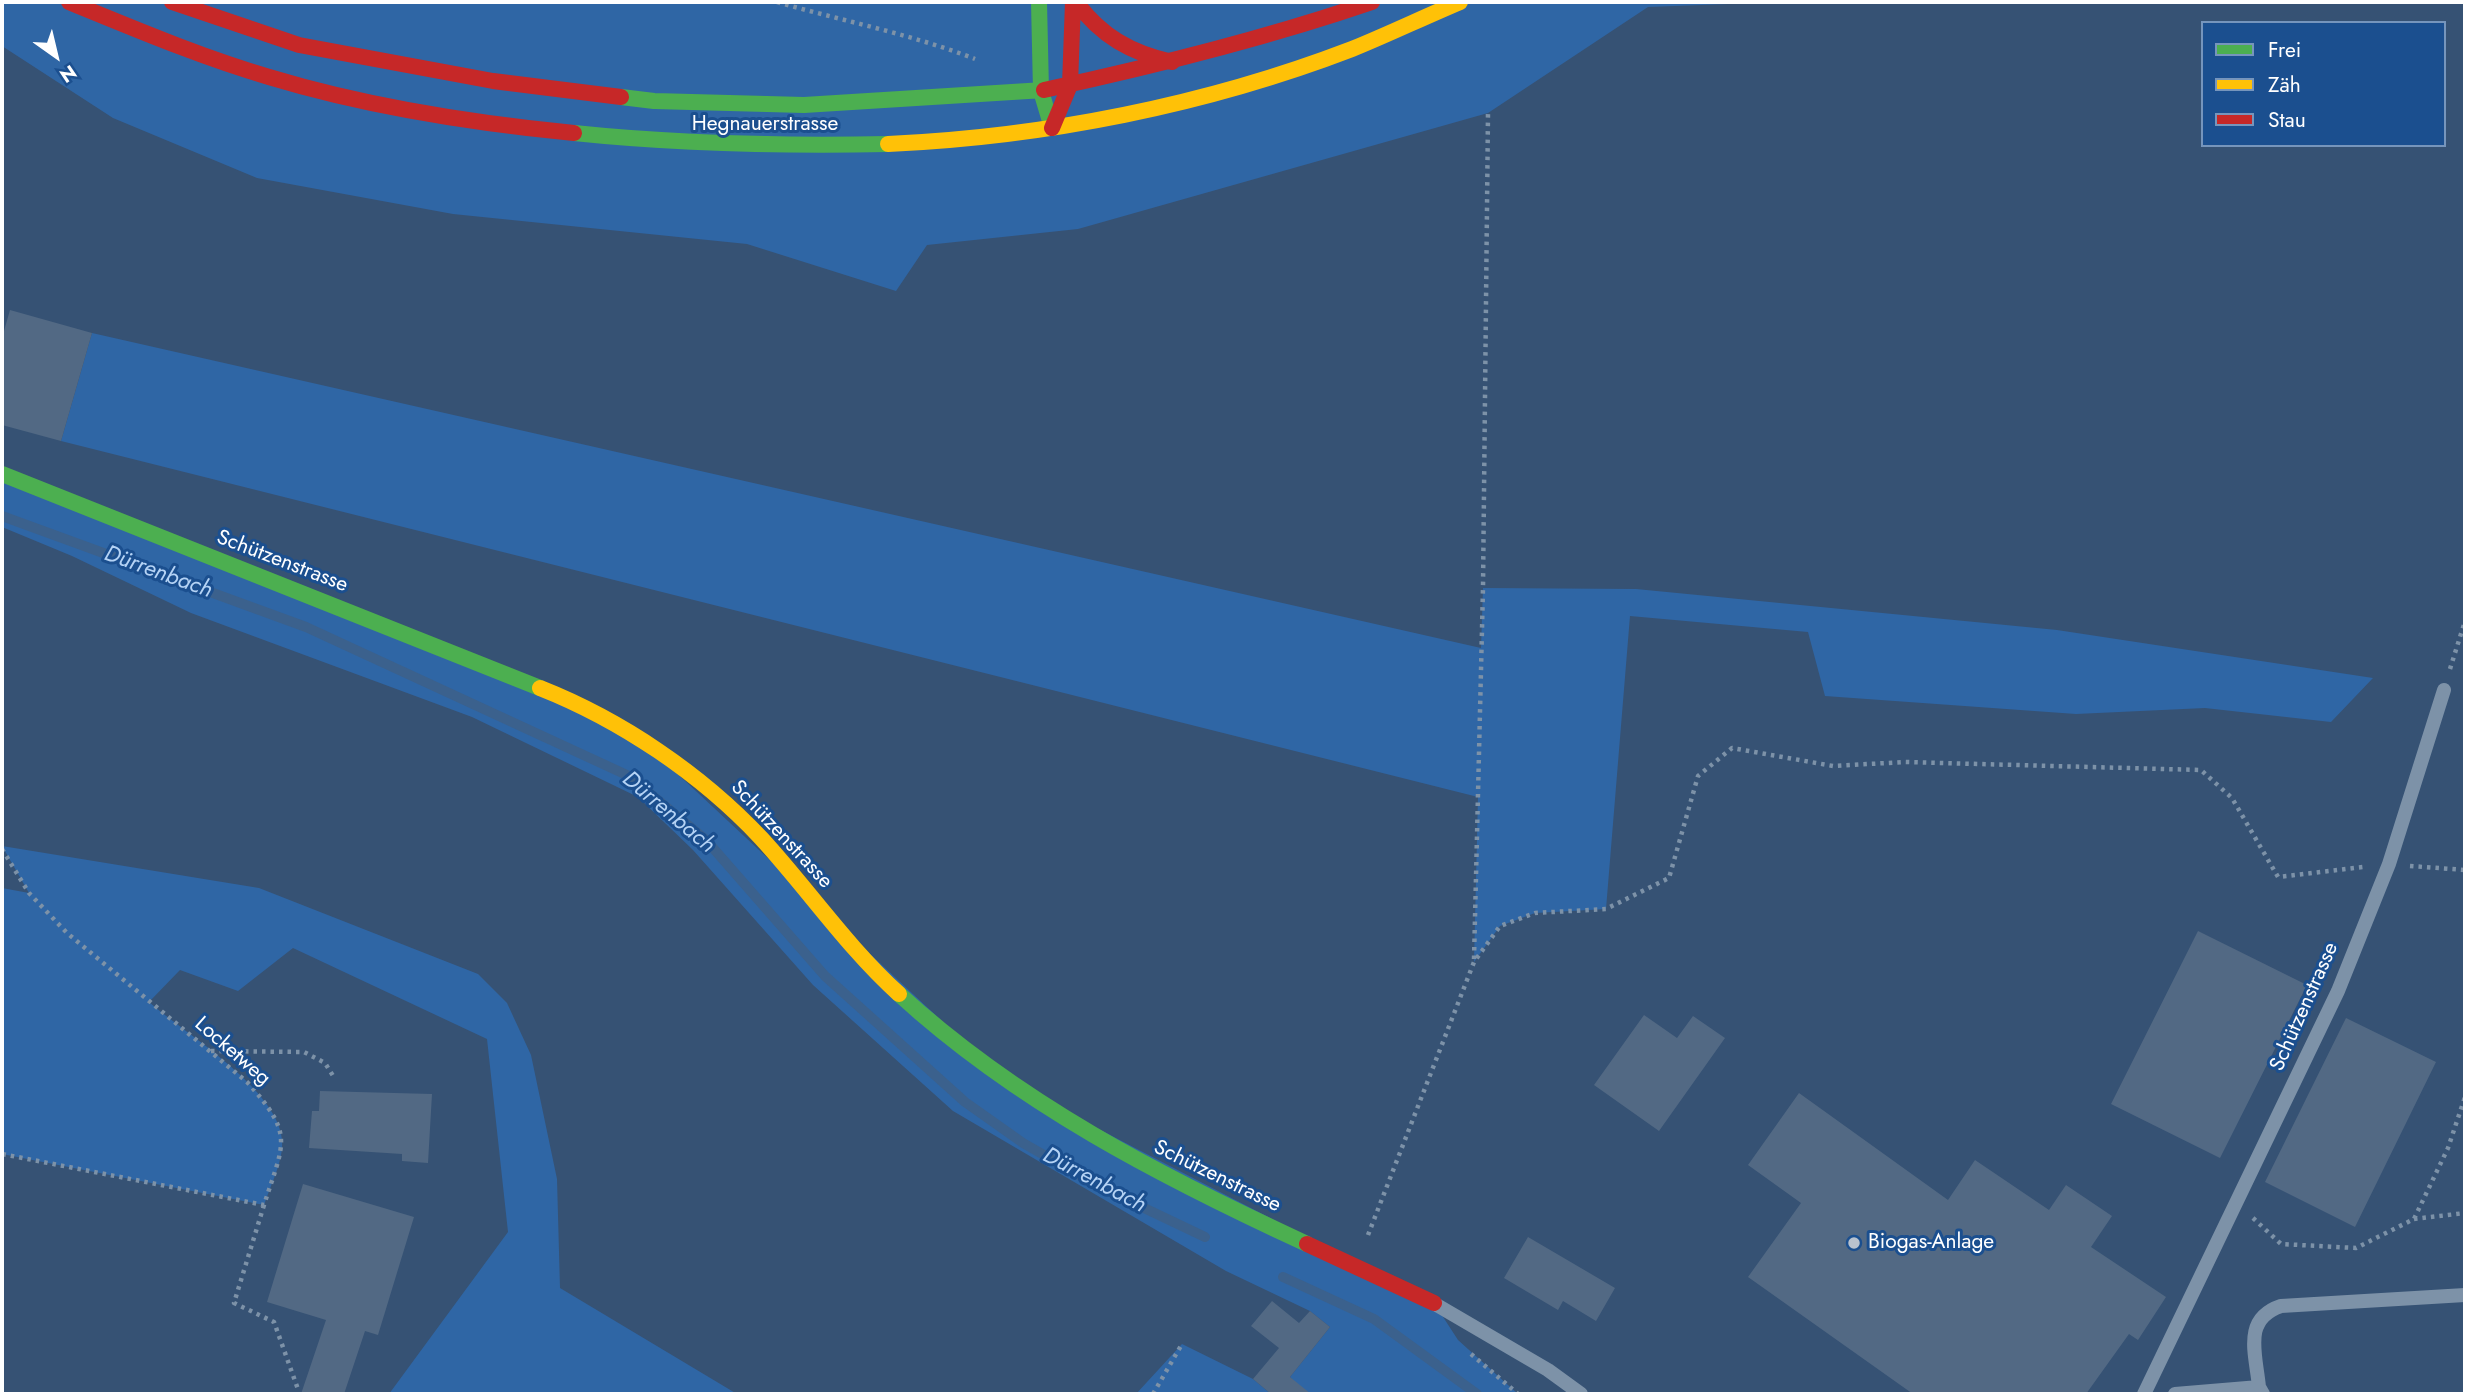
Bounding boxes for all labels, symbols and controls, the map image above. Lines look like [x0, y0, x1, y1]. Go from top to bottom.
north arrow [21, 21, 91, 91]
legend [2201, 21, 2446, 147]
text: Frei [2268, 35, 2301, 65]
text: N [54, 58, 82, 89]
text: Zäh [2268, 70, 2301, 100]
text: Stau [2268, 105, 2306, 135]
street label: Hegnauerstrasse [692, 112, 838, 138]
street label: Schützenstrasse [213, 525, 351, 599]
water label: Dürrenbach [100, 541, 216, 605]
water label: Dürrenbach [616, 766, 720, 860]
street label: Schützenstrasse [725, 776, 837, 894]
street label: Schützenstrasse [2265, 939, 2345, 1075]
street label: Locketweg [189, 1012, 275, 1092]
street label: Schützenstrasse [1149, 1135, 1285, 1219]
water label: Dürrenbach [1038, 1142, 1150, 1220]
place label: Biogas-Anlage [1868, 1230, 1994, 1256]
marker: Biogas-Anlage [1846, 1235, 1862, 1251]

